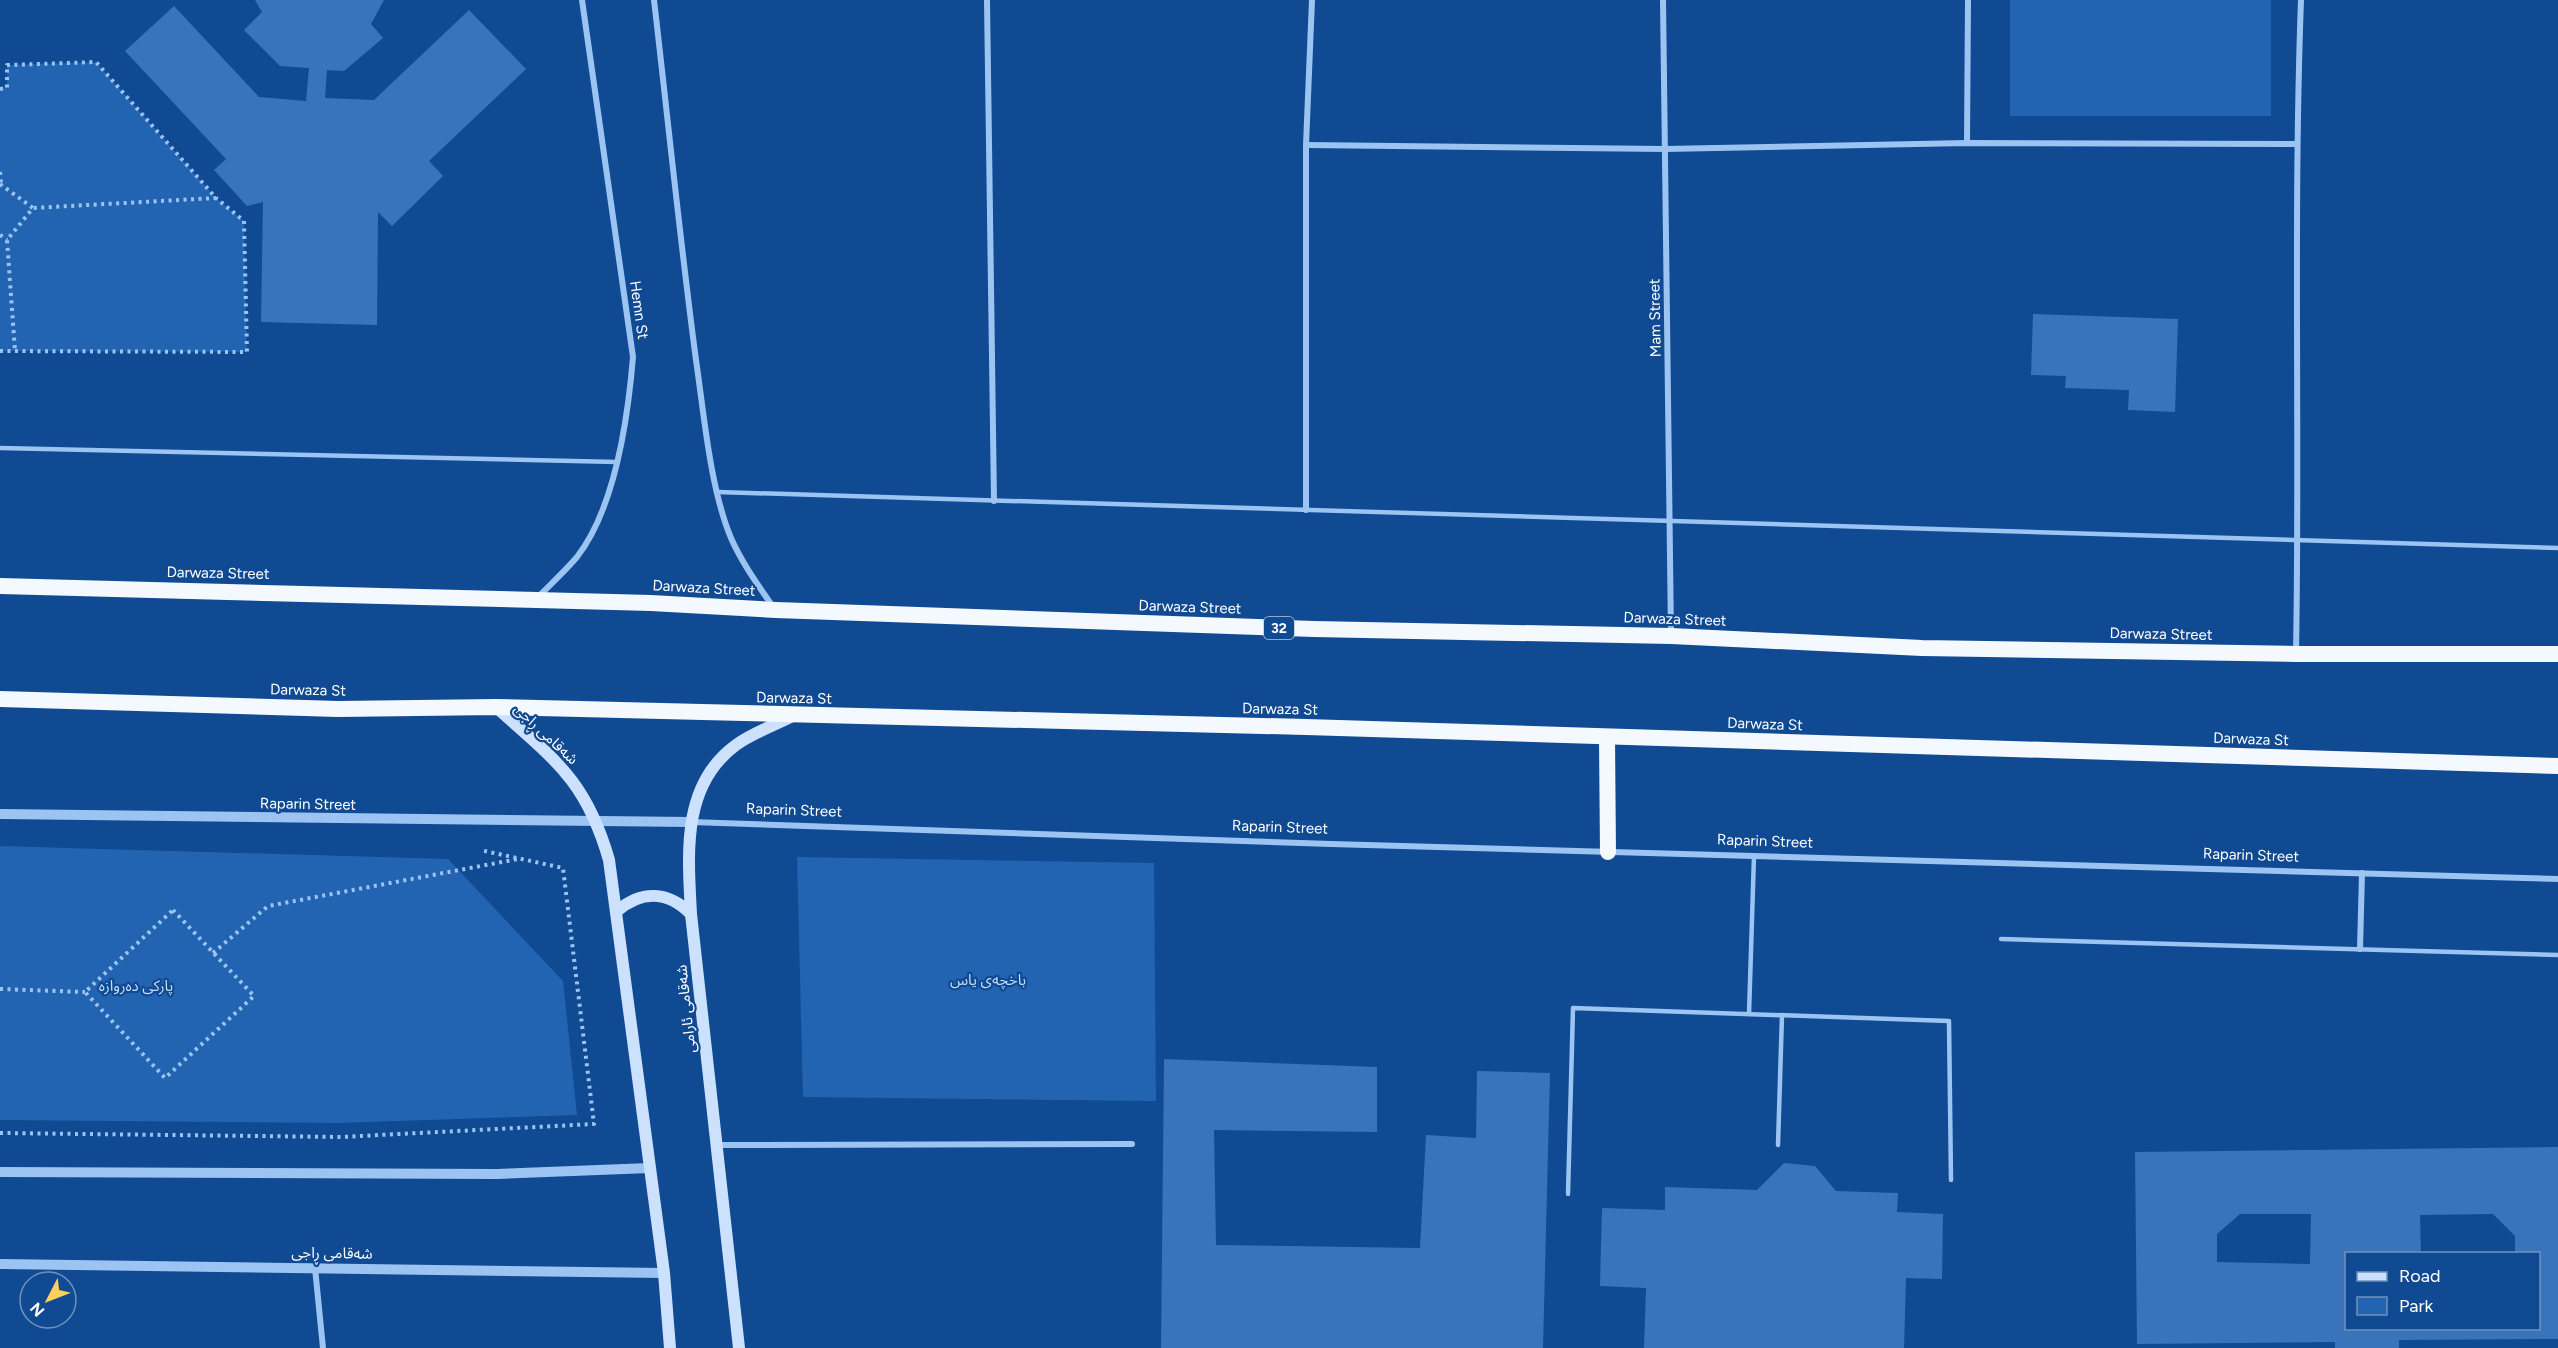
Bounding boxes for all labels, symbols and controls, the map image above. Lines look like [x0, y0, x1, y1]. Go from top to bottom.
street label: Mam Street [1645, 278, 1665, 358]
street label: Hemn St [626, 279, 652, 341]
street label: Darwaza Street [166, 563, 270, 583]
street label: Darwaza Street [652, 576, 756, 600]
street label: Darwaza Street [1138, 596, 1242, 618]
street label: Darwaza Street [1623, 608, 1727, 630]
road number: 32 [1264, 617, 1294, 639]
street label: Darwaza Street [2109, 624, 2213, 644]
street label: Darwaza St [270, 680, 346, 700]
street label: Darwaza St [756, 688, 832, 708]
street label: Darwaza St [1242, 699, 1318, 719]
street label: شەقامی ڕاجی [508, 700, 582, 771]
street label: Darwaza St [1727, 714, 1804, 734]
street label: Darwaza St [2213, 729, 2290, 749]
street label: Raparin Street [260, 794, 357, 814]
street label: Raparin Street [746, 799, 843, 821]
street label: Raparin Street [1232, 816, 1329, 838]
street label: Raparin Street [1717, 830, 1814, 852]
street label: Raparin Street [2203, 844, 2300, 866]
street label: شەقامی ئارامی [672, 964, 700, 1054]
park label: باخچەی یاس [950, 971, 1026, 990]
park label: پارکی دەروازە [99, 977, 173, 996]
street label: شەقامی ڕاجی [291, 1243, 373, 1266]
legend [2345, 1252, 2540, 1330]
text: Road [2399, 1265, 2440, 1287]
north arrow [18, 1270, 78, 1330]
text: Park [2399, 1295, 2434, 1317]
text: N [26, 1299, 48, 1321]

